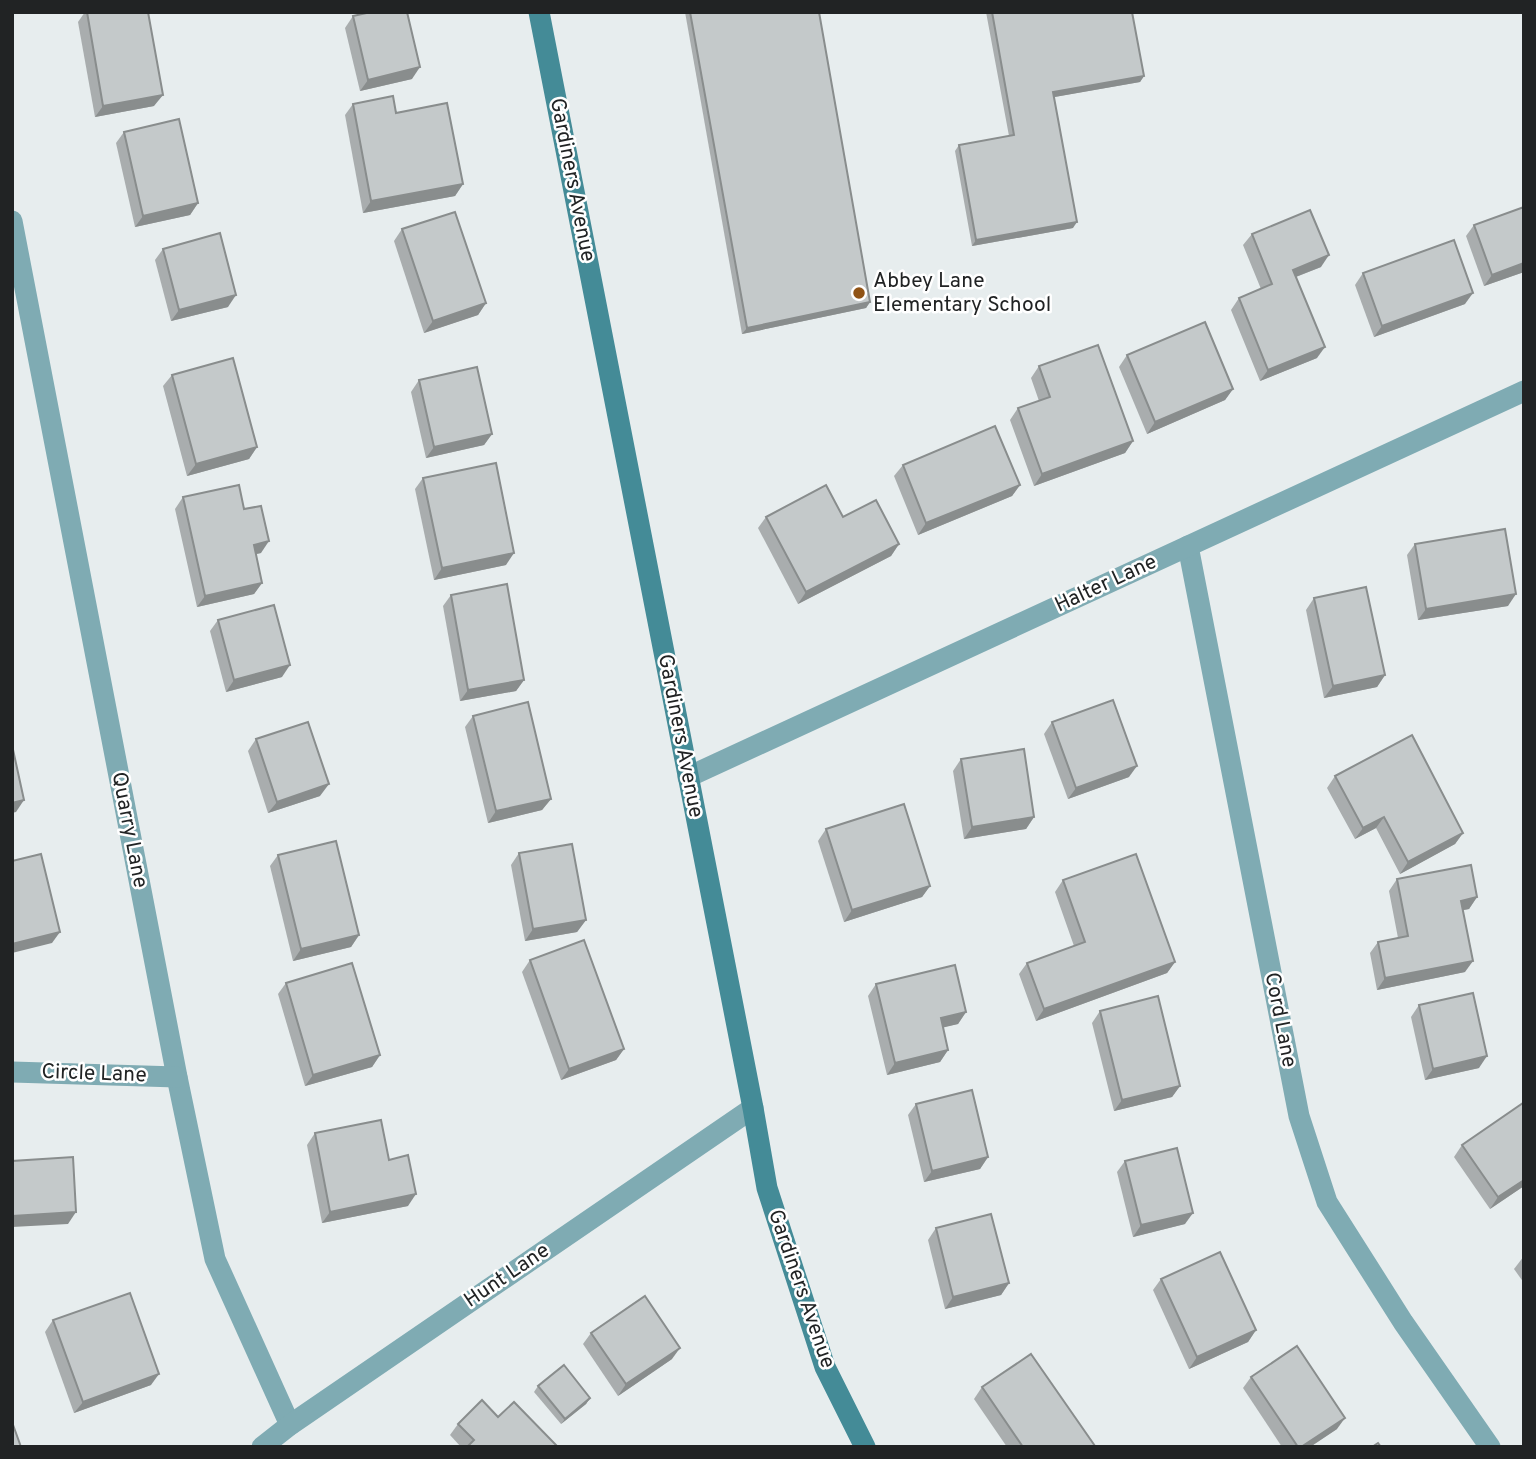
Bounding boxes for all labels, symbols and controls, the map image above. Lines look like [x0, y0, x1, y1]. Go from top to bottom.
street label: Gardiners Avenue [543, 96, 601, 264]
place label: Abbey Lane Elementary School [873, 268, 1051, 319]
marker: Abbey Lane Elementary School [851, 285, 867, 301]
street label: Halter Lane [1051, 549, 1161, 619]
street label: Gardiners Avenue [651, 652, 709, 820]
street label: Quarry Lane [105, 770, 153, 890]
street label: Cord Lane [1258, 970, 1302, 1070]
street label: Circle Lane [41, 1059, 147, 1089]
street label: Gardiners Avenue [761, 1206, 841, 1372]
street label: Hunt Lane [459, 1238, 555, 1314]

